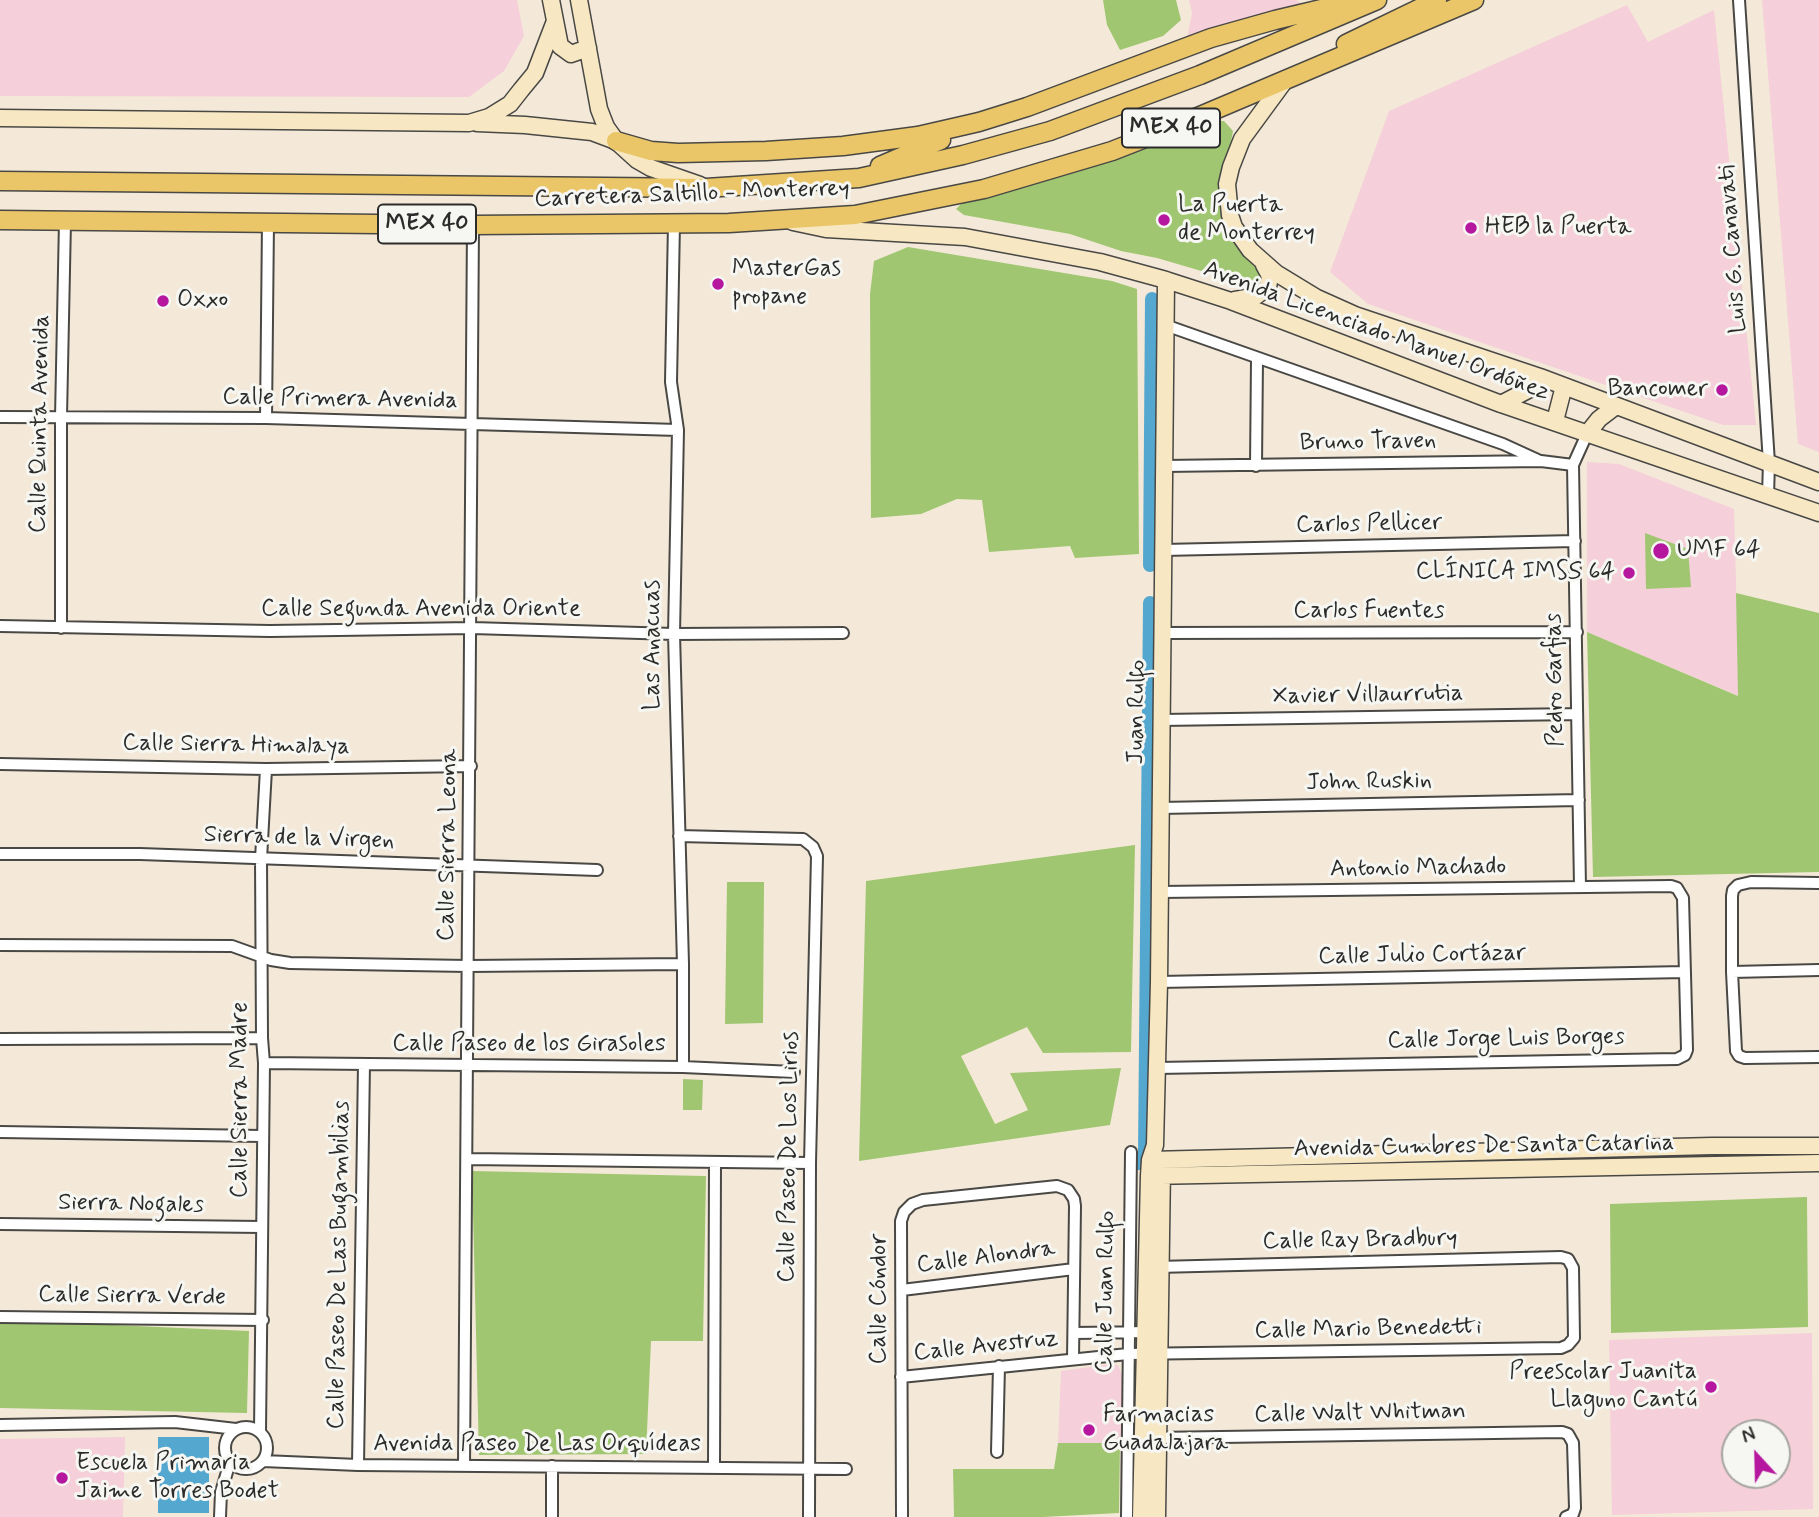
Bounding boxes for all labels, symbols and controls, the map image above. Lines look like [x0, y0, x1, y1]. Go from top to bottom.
road number: MEX 40 [1122, 108, 1220, 148]
street label: Luis G. Canavati [1714, 164, 1754, 334]
street label: Carretera Saltillo - Monterrey [534, 175, 850, 215]
place label: La Puerta de Monterrey [1178, 192, 1315, 248]
road number: MEX 40 [378, 204, 476, 244]
marker: La Puerta de Monterrey [1156, 212, 1172, 228]
place label: HEB la Puerta [1485, 214, 1632, 242]
marker: HEB la Puerta [1463, 220, 1479, 236]
place label: MasterGas propane [732, 256, 841, 312]
street label: Avenida Licenciado Manuel Ordóñez [1199, 256, 1553, 408]
marker: MasterGas propane [710, 276, 726, 292]
place label: Oxxo [177, 287, 228, 315]
marker: Oxxo [155, 293, 171, 309]
street label: Calle Quinta Avenida [25, 315, 57, 533]
place label: Bancomer [1607, 376, 1708, 404]
marker: Bancomer [1714, 382, 1730, 398]
street label: Calle Primera Avenida [222, 384, 458, 416]
street label: Bruno Traven [1299, 427, 1437, 459]
street label: Carlos Pellicer [1296, 509, 1442, 541]
place label: UMF 64 [1677, 537, 1761, 565]
marker: UMF 64 [1651, 541, 1671, 561]
place label: CLÍNICA IMSS 64 [1416, 559, 1615, 587]
marker: CLÍNICA IMSS 64 [1621, 565, 1637, 581]
street label: Las Anacuas [640, 580, 668, 710]
street label: Calle Segunda Avenida Oriente [261, 596, 581, 624]
street label: Carlos Fuentes [1293, 598, 1445, 626]
street label: Pedro Garfias [1540, 613, 1572, 747]
street label: Juan Rulfo [1123, 659, 1153, 765]
street label: Xavier Villaurrutia [1272, 680, 1464, 712]
street label: Calle Sierra Himalaya [122, 730, 350, 762]
street label: Calle Sierra Leona [433, 749, 465, 941]
street label: John Ruskin [1306, 768, 1432, 798]
street label: Sierra de la Virgen [203, 821, 395, 857]
street label: Antonio Machado [1330, 853, 1506, 885]
street label: Calle Julio Cortázar [1318, 940, 1526, 972]
street label: Calle Sierra Madre [227, 1002, 255, 1198]
street label: Calle Jorge Luis Borges [1387, 1024, 1625, 1056]
street label: Calle Paseo de los Girasoles [392, 1031, 666, 1059]
street label: Calle Paseo De Los Lirios [773, 1031, 807, 1283]
street label: Calle Paseo De Las Bugambilias [323, 1100, 357, 1430]
street label: Avenida Cumbres De Santa Catarina [1294, 1129, 1674, 1165]
street label: Sierra Nogales [58, 1189, 204, 1221]
street label: Calle Juan Rulfo [1091, 1210, 1123, 1374]
street label: Calle Ray Bradbury [1262, 1225, 1458, 1257]
street label: Calle Cóndor [866, 1233, 894, 1365]
street label: Calle Alondra [915, 1235, 1057, 1281]
street label: Calle Sierra Verde [38, 1281, 226, 1313]
street label: Calle Mario Benedetti [1254, 1314, 1482, 1346]
street label: Calle Avestruz [912, 1325, 1060, 1369]
place label: Preescolar Juanita Llaguno Cantú [1509, 1359, 1697, 1415]
marker: Preescolar Juanita Llaguno Cantú [1703, 1379, 1719, 1395]
street label: Calle Walt Whitman [1254, 1398, 1466, 1430]
place label: Farmacias Guadalajara [1103, 1402, 1228, 1458]
north arrow [1721, 1419, 1791, 1489]
marker: Farmacias Guadalajara [1081, 1422, 1097, 1438]
text: N [1738, 1422, 1759, 1450]
street label: Avenida Paseo De Las Orquídeas [373, 1431, 701, 1459]
place label: Escuela Primaria Jaime Torres Bodet [76, 1450, 279, 1506]
marker: Escuela Primaria Jaime Torres Bodet [54, 1470, 70, 1486]

